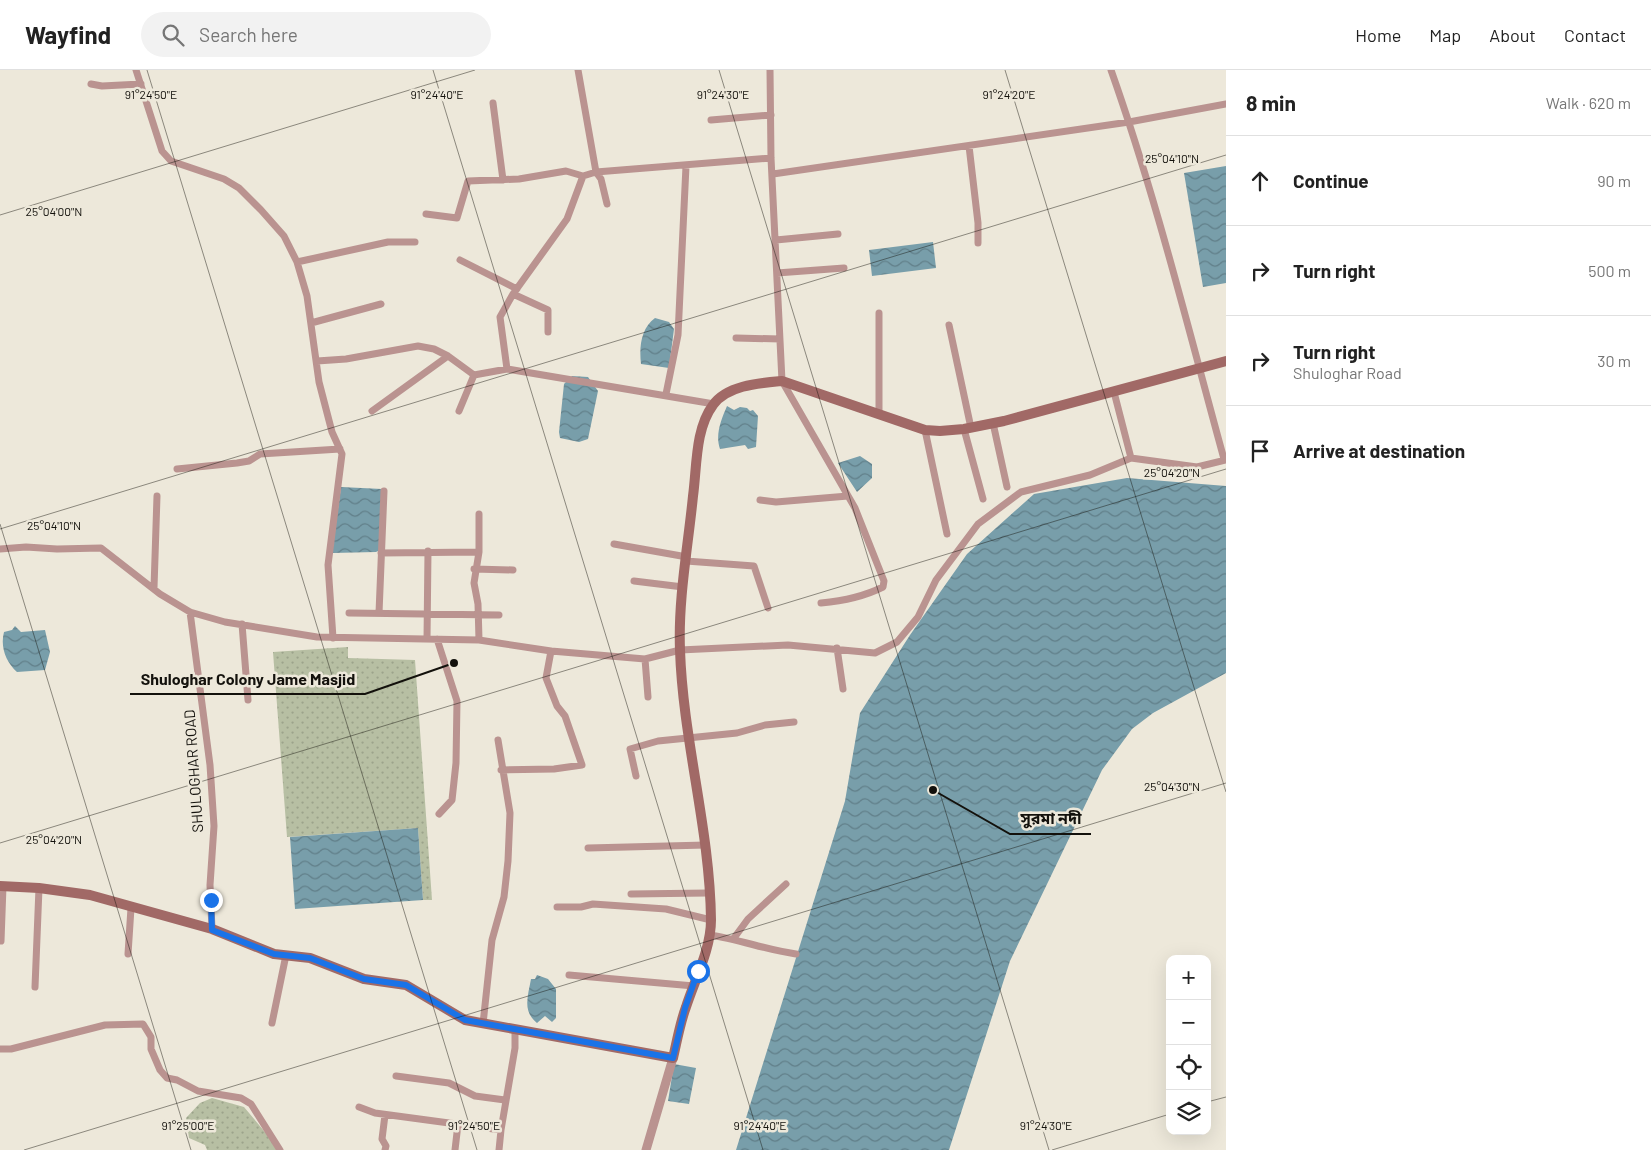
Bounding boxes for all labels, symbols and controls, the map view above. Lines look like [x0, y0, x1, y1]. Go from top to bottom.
search box [141, 12, 491, 57]
text: Wayfind [25, 20, 111, 49]
icon: search [159, 21, 187, 49]
text: Search here [199, 23, 298, 46]
text: Home [1355, 24, 1401, 46]
text: Map [1429, 24, 1461, 46]
text: About [1489, 24, 1536, 46]
text: Contact [1564, 24, 1626, 46]
text: 91°24'50"E [125, 87, 177, 101]
text: 91°24'40"E [411, 87, 463, 101]
text: 91°24'30"E [697, 87, 749, 101]
text: 91°24'20"E [983, 87, 1035, 101]
text: 8 min [1246, 90, 1296, 115]
text: Walk · 620 m [1546, 93, 1631, 112]
text: 25°04'10"N [1145, 151, 1199, 165]
icon: ahead [1246, 167, 1274, 195]
text: Continue [1293, 169, 1369, 192]
text: 90 m [1597, 171, 1631, 190]
text: 25°04'00"N [26, 204, 82, 218]
icon: right [1246, 257, 1274, 285]
text: Turn right [1293, 259, 1375, 282]
text: 500 m [1588, 261, 1631, 280]
text: Turn right [1293, 340, 1375, 363]
icon: right [1246, 347, 1274, 375]
text: 30 m [1597, 351, 1631, 370]
text: Shuloghar Road [1293, 363, 1402, 382]
icon: arrive [1246, 437, 1274, 465]
text: Arrive at destination [1293, 439, 1465, 462]
text: 25°04'20"N [1144, 465, 1200, 479]
text: 25°04'10"N [27, 518, 81, 532]
callout: Shuloghar Colony Jame Masjid [130, 663, 365, 694]
text: Shuloghar Colony Jame Masjid [141, 669, 355, 688]
street label: SHULOGHAR ROAD [180, 709, 206, 833]
text: 25°04'30"N [1144, 779, 1200, 793]
callout: সুরমা নদী [1010, 803, 1091, 834]
text: সুরমা নদী [1019, 808, 1082, 829]
text: 25°04'20"N [26, 832, 82, 846]
route end [200, 889, 223, 912]
map controls [1166, 955, 1211, 1135]
button: + [1166, 955, 1211, 1000]
route start [687, 960, 710, 983]
button: − [1166, 1000, 1211, 1045]
button: locate [1166, 1045, 1211, 1090]
button: layers [1166, 1090, 1211, 1135]
text: 91°25'00"E [162, 1118, 214, 1132]
text: 91°24'50"E [448, 1118, 500, 1132]
text: 91°24'40"E [734, 1118, 786, 1132]
text: 91°24'30"E [1020, 1118, 1072, 1132]

